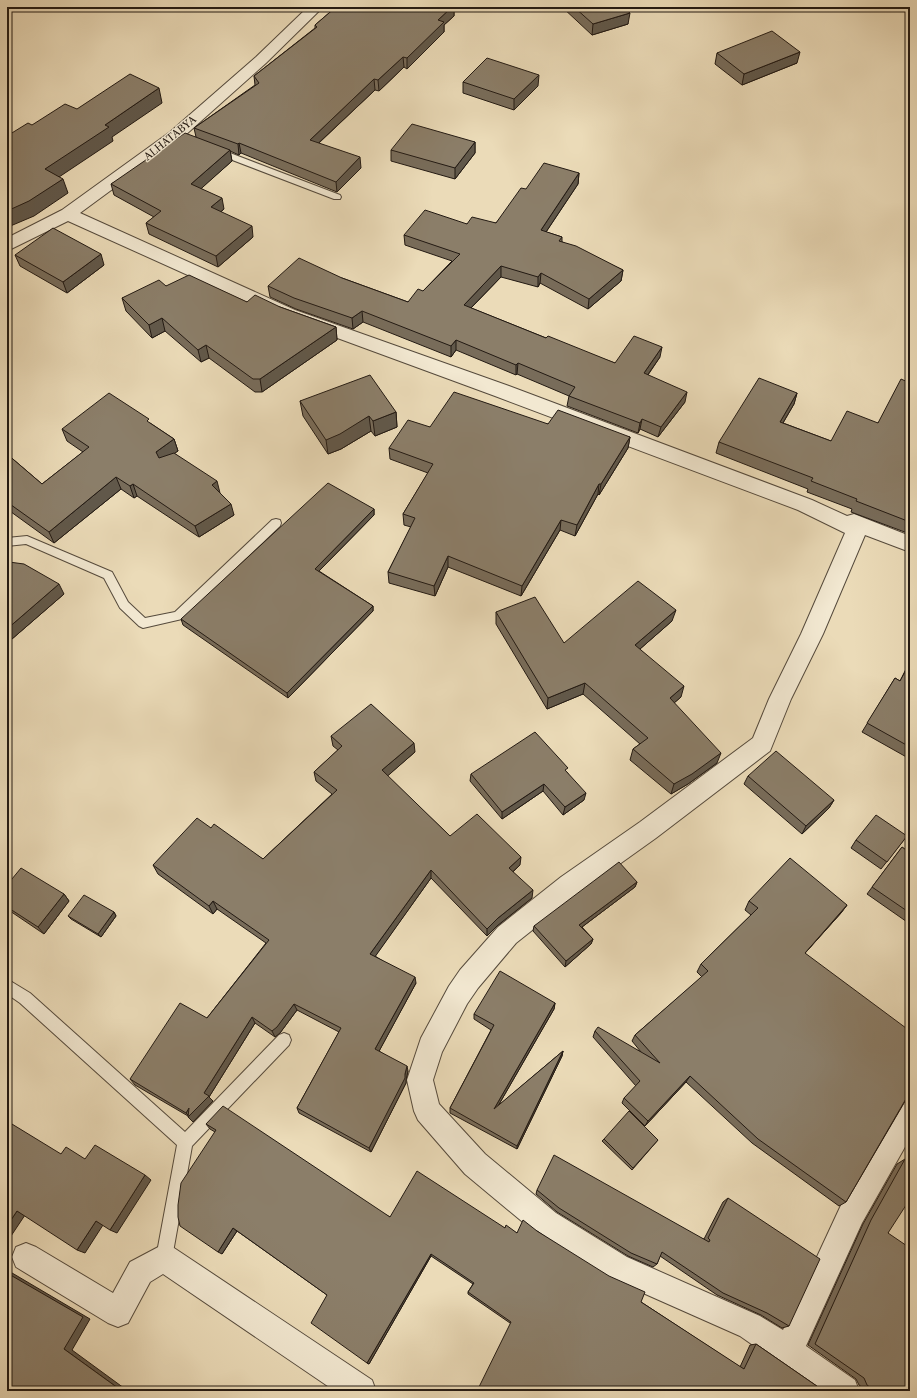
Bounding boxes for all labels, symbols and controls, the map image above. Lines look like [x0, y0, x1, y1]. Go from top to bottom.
street label: ALHATABYA [140, 112, 199, 164]

